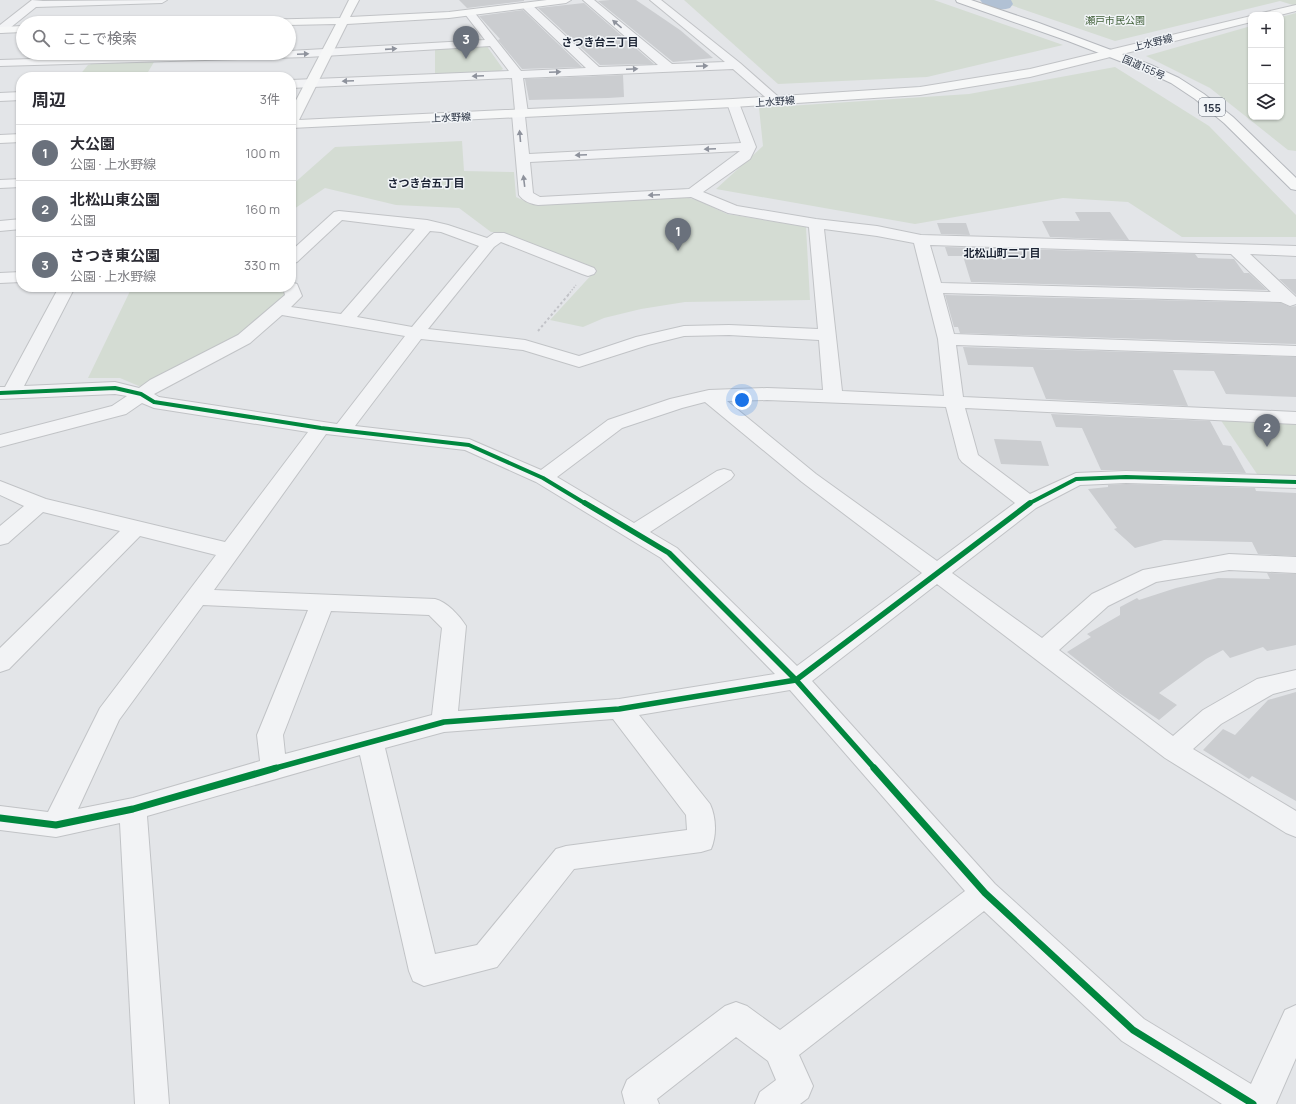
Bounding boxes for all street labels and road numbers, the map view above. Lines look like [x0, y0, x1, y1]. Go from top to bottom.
street label: 上水野線 [1132, 30, 1174, 54]
street label: 国道155号 [1120, 51, 1168, 83]
street label: 上水野線 [755, 93, 795, 109]
road number: 155 [1199, 98, 1225, 116]
street label: 上水野線 [431, 109, 471, 125]

